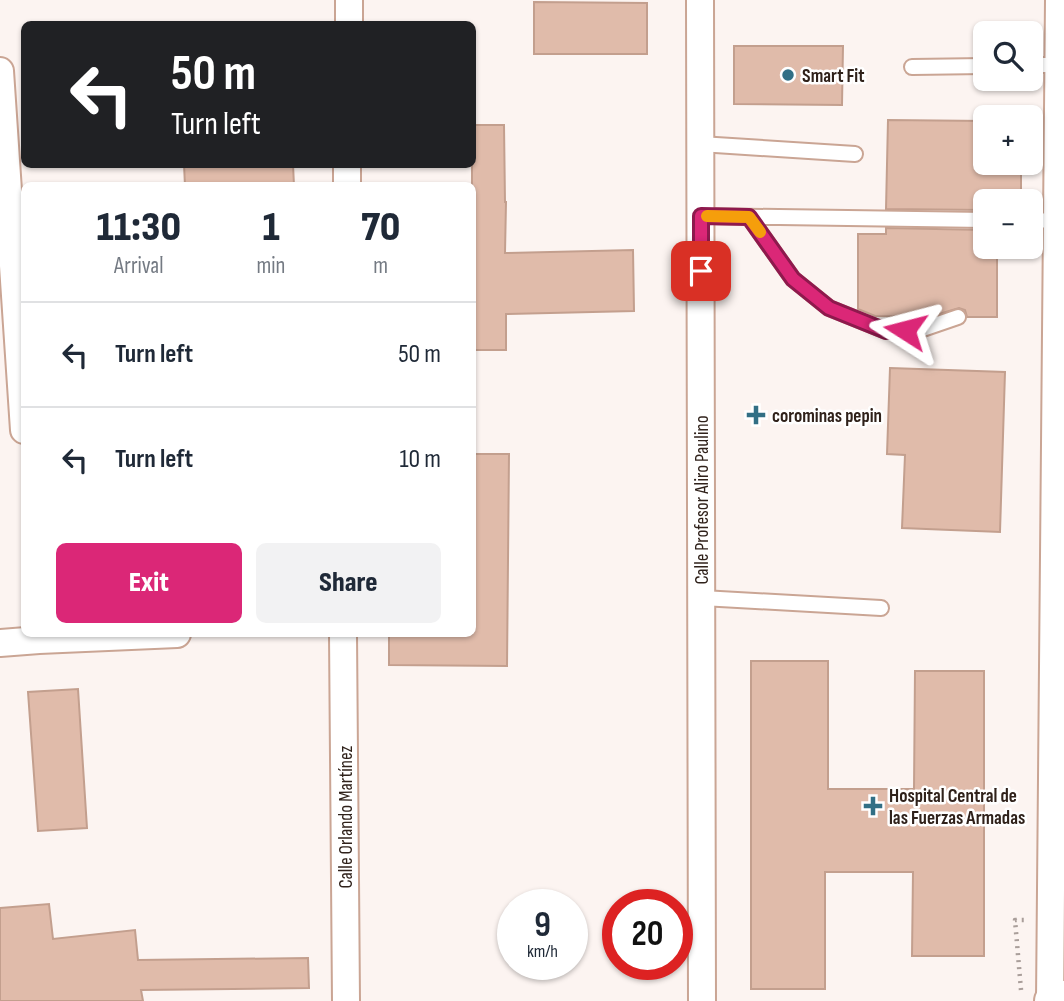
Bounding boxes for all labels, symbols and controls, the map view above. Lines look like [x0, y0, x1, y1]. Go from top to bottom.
map controls [973, 21, 1043, 259]
button: search [973, 21, 1043, 91]
text: 50 m [171, 45, 256, 104]
icon: left [56, 49, 147, 140]
place label: Smart Fit [802, 65, 865, 88]
marker: Smart Fit [780, 67, 796, 83]
text: Turn left [171, 105, 261, 144]
button: + [973, 105, 1043, 175]
button: − [973, 189, 1043, 259]
text: 11:30 [97, 202, 181, 253]
text: 1 [262, 202, 280, 253]
text: 70 [361, 202, 400, 253]
pin [671, 241, 731, 301]
text: Arrival [114, 252, 164, 280]
text: min [257, 252, 285, 280]
text: m [373, 252, 388, 280]
icon: arrive [682, 252, 720, 290]
position arrow [868, 293, 942, 367]
icon: left [56, 336, 94, 374]
text: Turn left [115, 339, 193, 370]
text: 50 m [398, 339, 441, 370]
marker: corominas pepin [746, 405, 766, 425]
place label: corominas pepin [772, 405, 882, 428]
street label: Calle Profesor Aliro Paulino [691, 415, 714, 585]
icon: left [56, 441, 94, 479]
text: Turn left [115, 444, 193, 475]
text: 10 m [399, 444, 441, 475]
button: Exit [56, 543, 242, 623]
button: Share [256, 543, 441, 623]
street label: Calle Orlando Martínez [335, 745, 358, 888]
place label: Hospital Central de las Fuerzas Armadas [889, 785, 1025, 830]
marker: Hospital Central de las Fuerzas Armadas [863, 796, 883, 816]
speed limit sign: 20 [602, 889, 693, 980]
text: 9 [534, 904, 551, 947]
text: km/h [527, 941, 558, 962]

